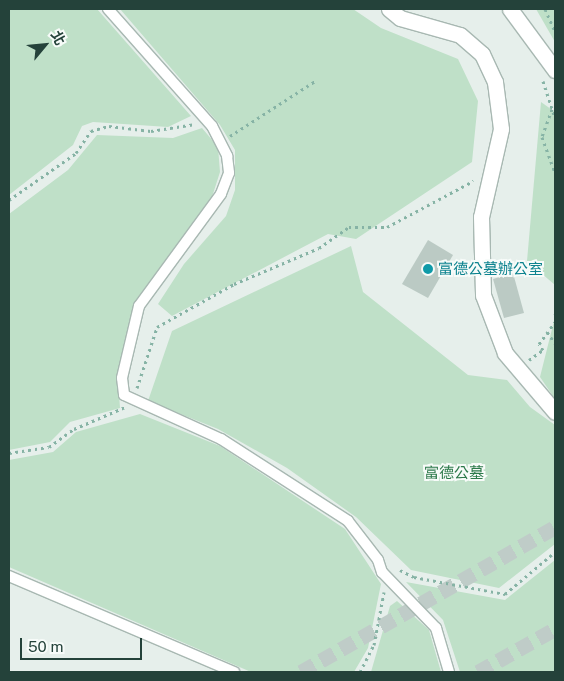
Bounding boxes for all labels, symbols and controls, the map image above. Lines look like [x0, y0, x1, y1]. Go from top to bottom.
north arrow [20, 20, 70, 70]
text: 北 [48, 28, 69, 48]
place label: 富德公墓辦公室 [438, 260, 543, 278]
marker: 富德公墓辦公室 [422, 263, 434, 275]
park label: 富德公墓 [424, 464, 484, 482]
scale bar [22, 628, 145, 660]
text: 50 m [28, 638, 63, 655]

